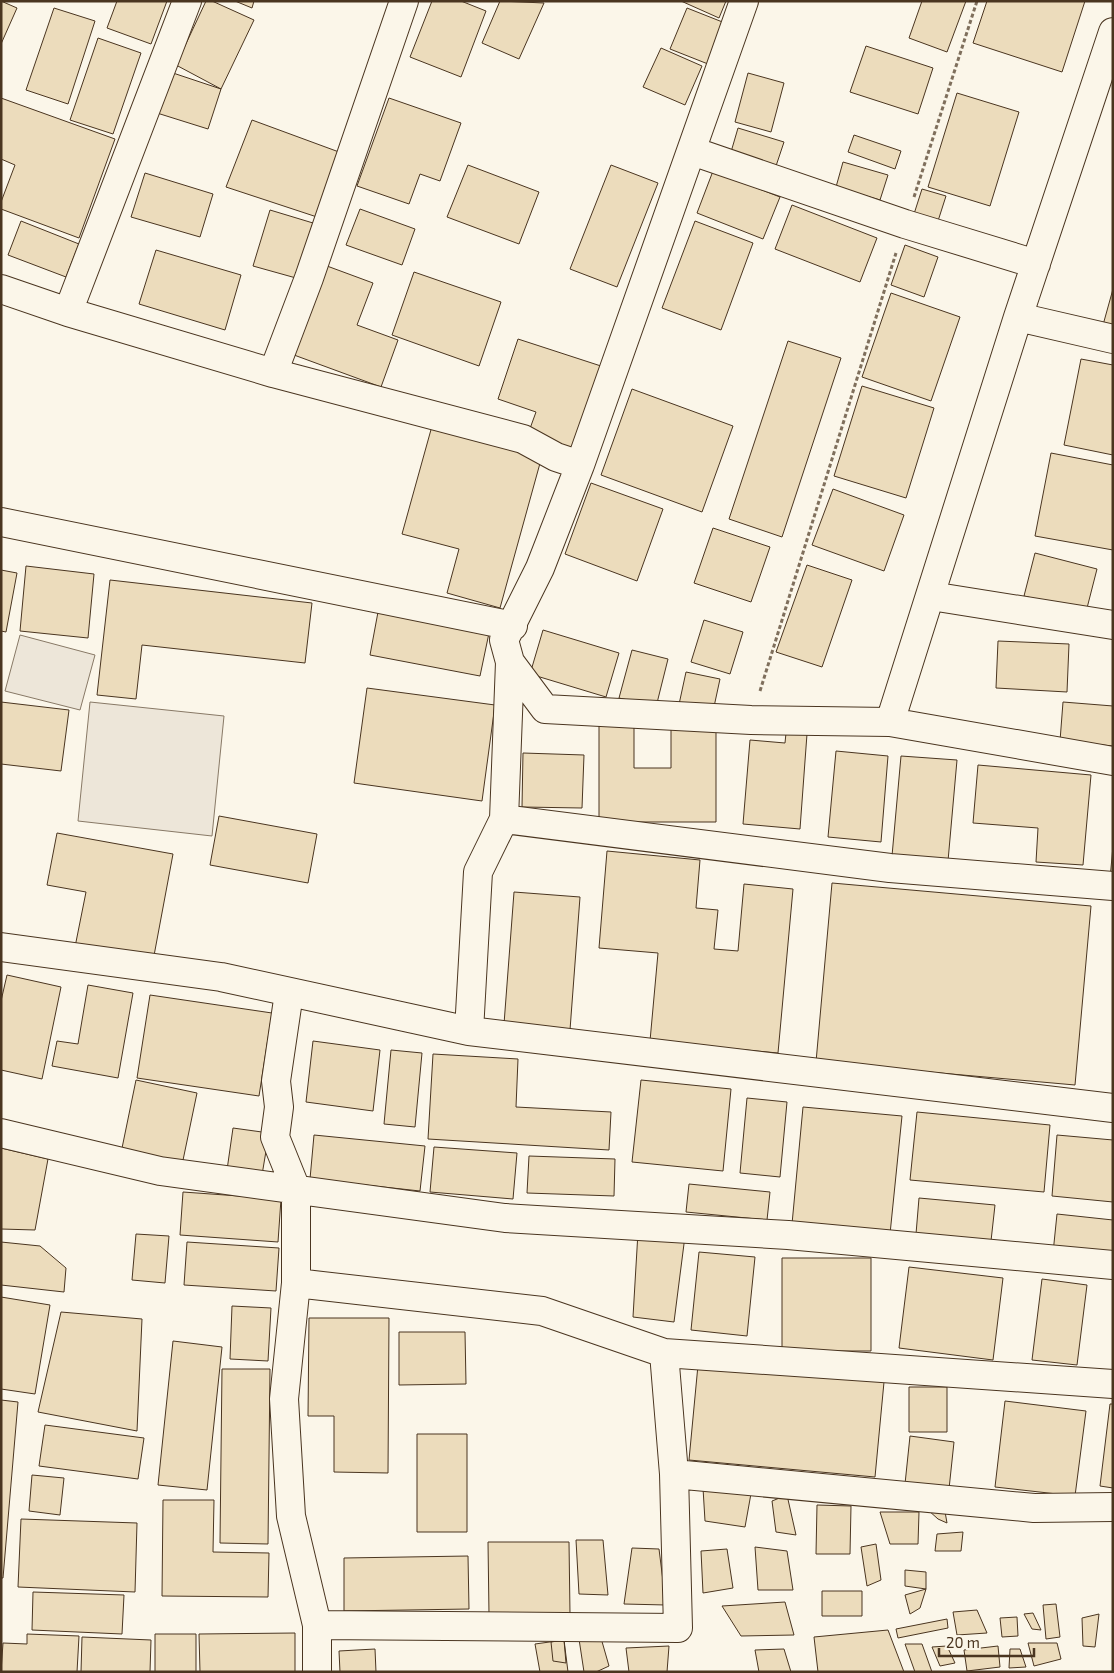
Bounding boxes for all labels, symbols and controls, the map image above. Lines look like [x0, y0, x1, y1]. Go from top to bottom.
scale bar [939, 1626, 1034, 1658]
text: 20 m [946, 1633, 980, 1651]

